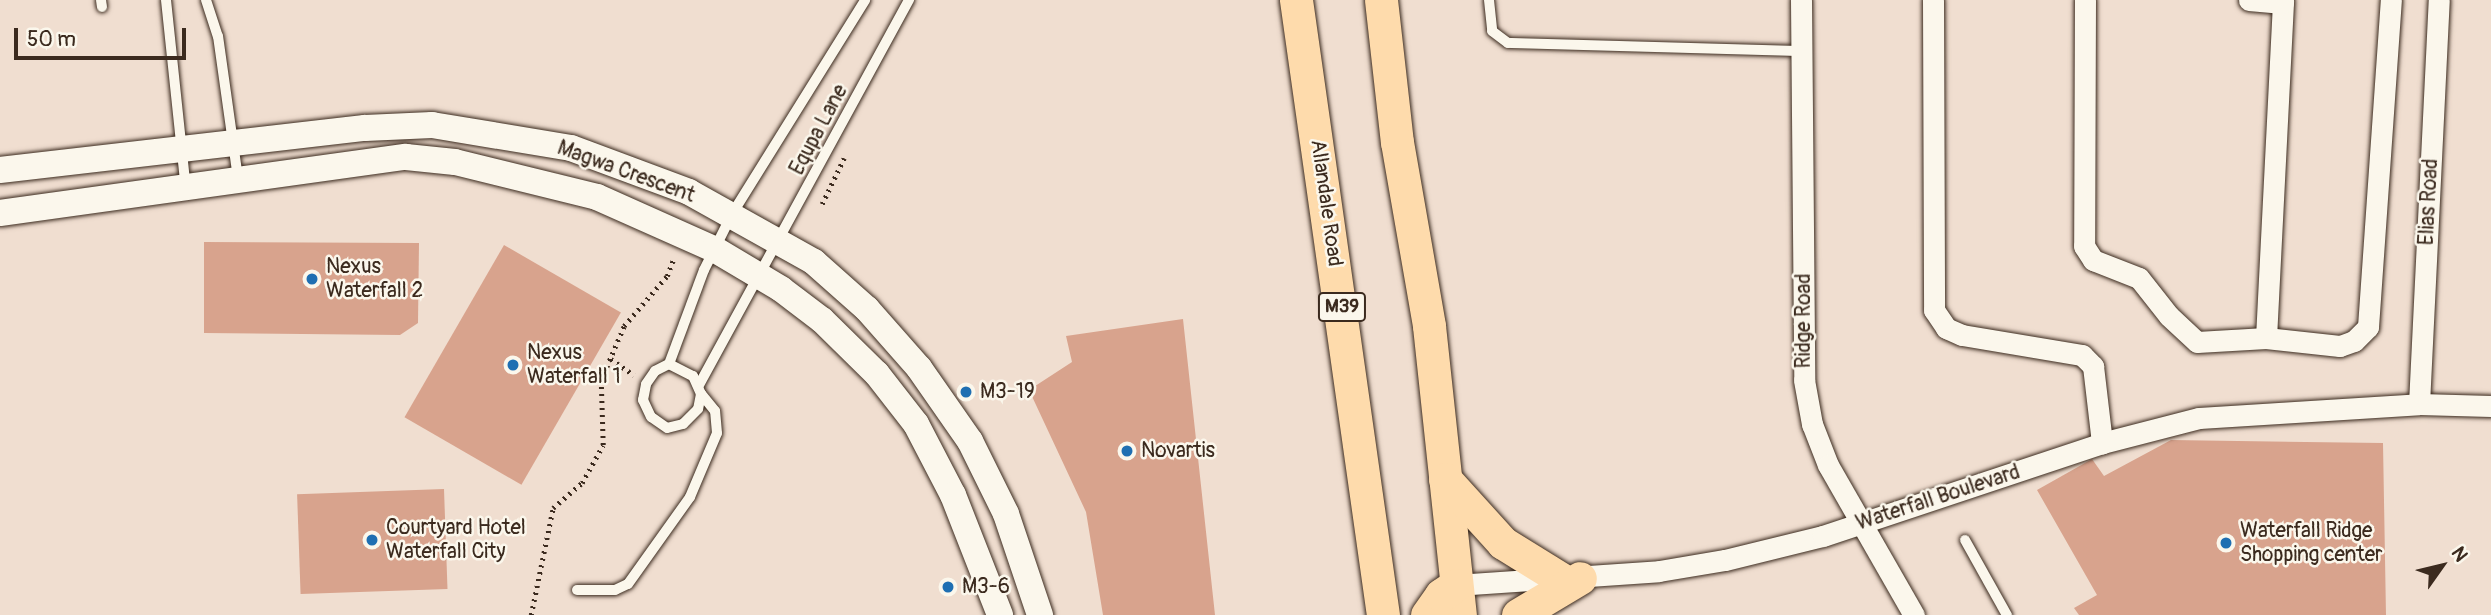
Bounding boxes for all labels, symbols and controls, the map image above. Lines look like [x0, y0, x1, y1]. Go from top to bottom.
scale bar [18, 14, 189, 58]
text: 50 m [27, 26, 76, 53]
street label: Equpa Lane [785, 80, 853, 180]
street label: Magwa Crescent [554, 135, 698, 209]
street label: Allandale Road [1305, 138, 1347, 268]
street label: Elias Road [2414, 158, 2444, 246]
place label: Nexus Waterfall 2 [326, 254, 423, 304]
marker: Nexus Waterfall 2 [304, 271, 320, 287]
street label: Ridge Road [1791, 273, 1817, 369]
road number: M39 [1318, 292, 1366, 322]
place label: Nexus Waterfall 1 [527, 340, 621, 390]
marker: Nexus Waterfall 1 [505, 357, 521, 373]
place label: M3-19 [980, 379, 1035, 405]
marker: M3-19 [958, 384, 974, 400]
place label: Novartis [1141, 438, 1215, 464]
marker: Novartis [1119, 443, 1135, 459]
street label: Waterfall Boulevard [1853, 460, 2023, 536]
place label: Courtyard Hotel Waterfall City [386, 515, 526, 565]
place label: Waterfall Ridge Shopping center [2240, 518, 2383, 568]
north arrow [2407, 531, 2477, 601]
marker: Courtyard Hotel Waterfall City [364, 532, 380, 548]
marker: Waterfall Ridge Shopping center [2218, 535, 2234, 551]
text: N [2446, 542, 2473, 566]
place label: M3-6 [962, 574, 1010, 600]
marker: M3-6 [940, 579, 956, 595]

